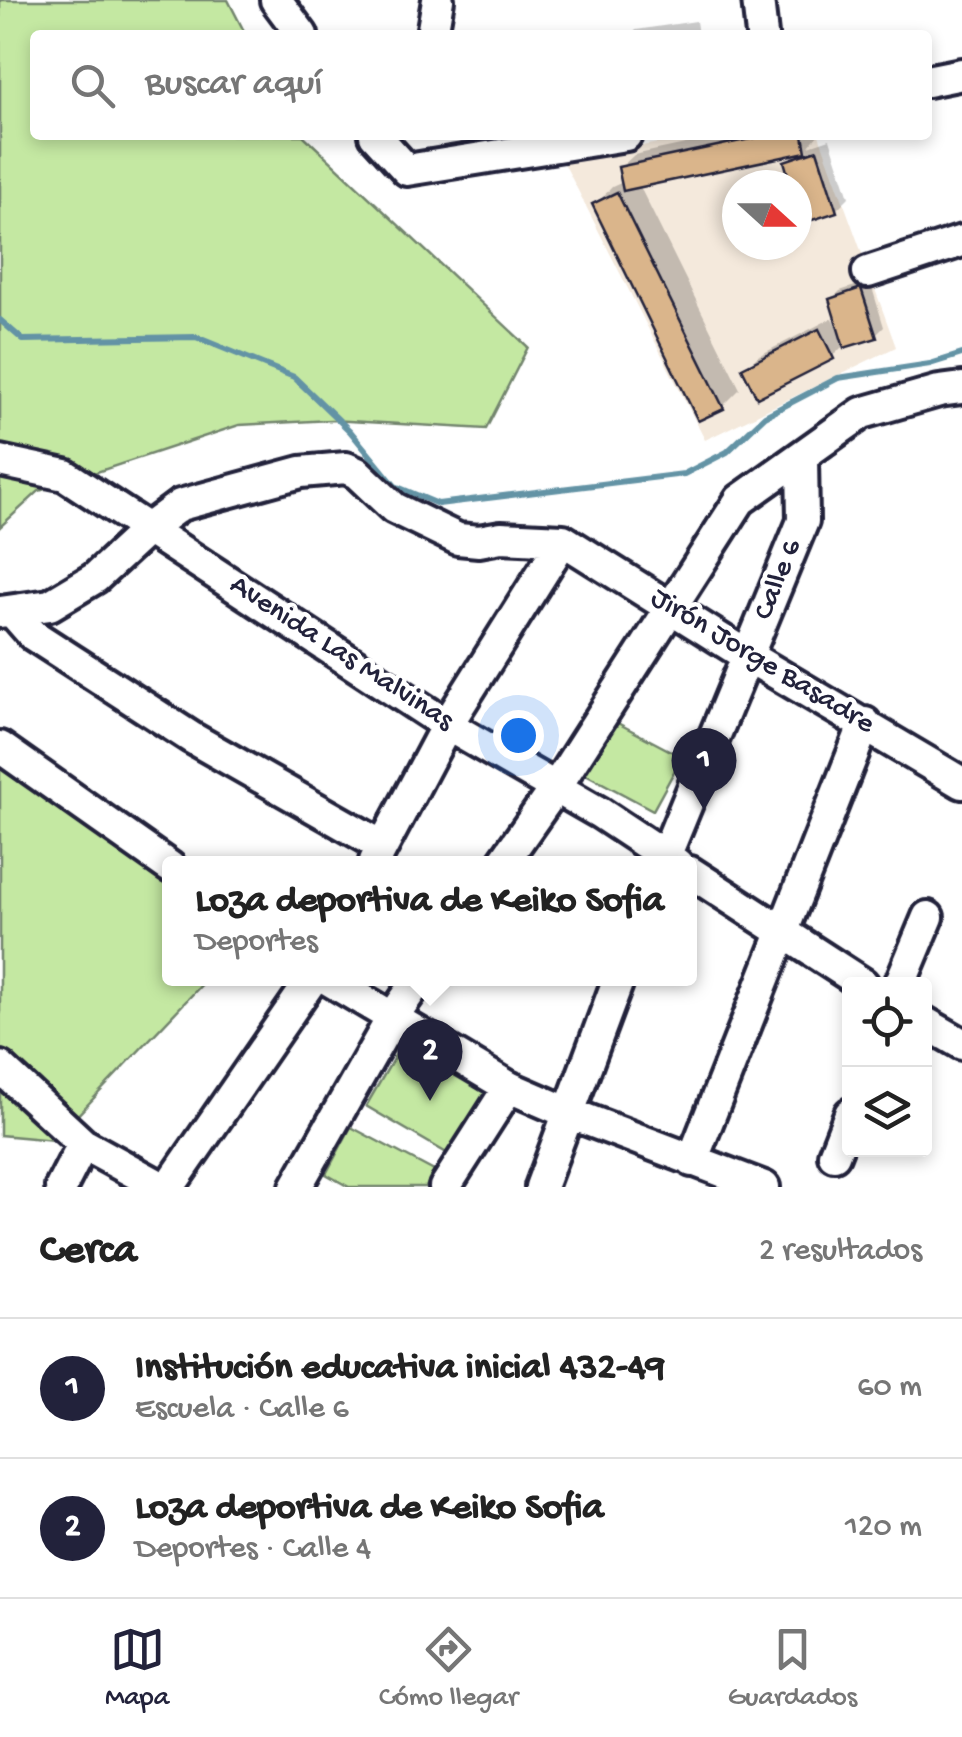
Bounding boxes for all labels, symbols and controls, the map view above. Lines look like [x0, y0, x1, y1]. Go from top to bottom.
search box [30, 30, 932, 140]
icon: search [65, 58, 120, 113]
text: Buscar aquí [145, 63, 323, 107]
north arrow [722, 170, 812, 260]
street label: Calle 6 [747, 534, 811, 625]
street label: Avenida Las Malvinas [222, 569, 460, 740]
street label: Jirón Jorge Basadre [644, 581, 881, 743]
your location [493, 710, 544, 761]
pin: 1 [672, 728, 736, 810]
popup [162, 856, 697, 986]
text: Loza deportiva de Keiko Sofia [195, 880, 664, 924]
text: Deportes [195, 924, 318, 962]
map controls [842, 977, 932, 1157]
button: locate [842, 977, 932, 1067]
pin: 2 [398, 1018, 462, 1101]
button: layers [842, 1067, 932, 1157]
text: Cerca [40, 1228, 137, 1277]
text: 2 resultados [759, 1233, 922, 1271]
text: Institución educativa inicial 432-49 [135, 1347, 665, 1391]
text: 1 [66, 1369, 79, 1407]
text: 60 m [857, 1369, 922, 1407]
text: Escuela · Calle 6 [135, 1391, 349, 1429]
text: Loza deportiva de Keiko Sofia [135, 1487, 604, 1531]
text: 2 [65, 1509, 80, 1547]
text: 120 m [845, 1509, 922, 1547]
text: Deportes · Calle 4 [135, 1531, 371, 1569]
tab: Mapa [105, 1622, 169, 1715]
tab: Cómo llegar [379, 1622, 518, 1715]
tab: Guardados [728, 1622, 857, 1715]

